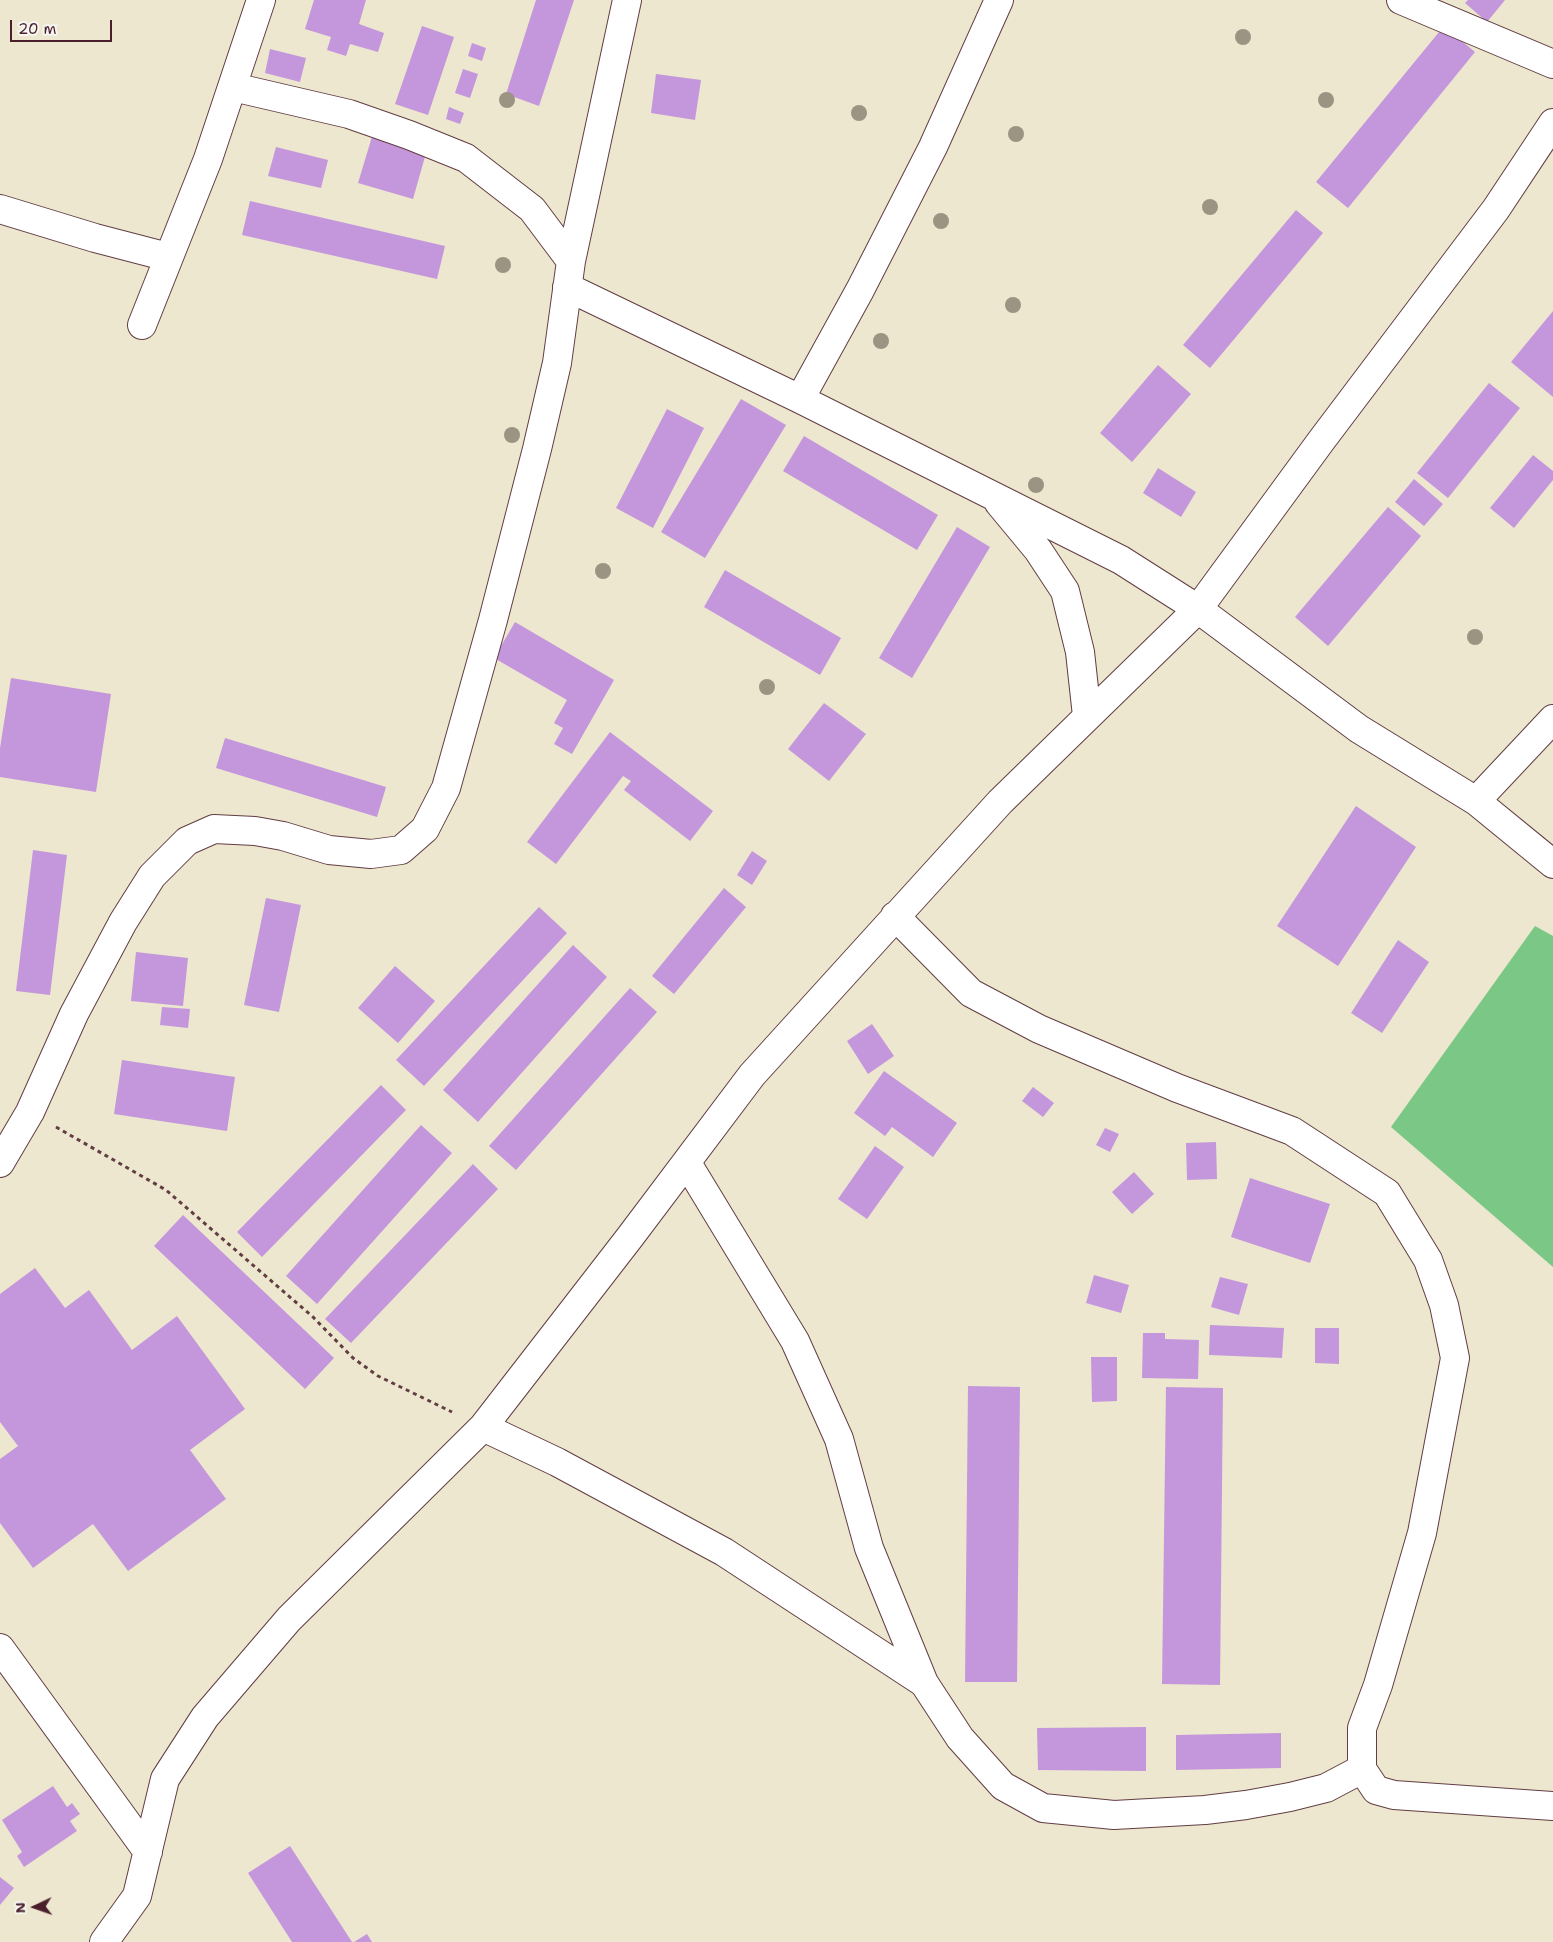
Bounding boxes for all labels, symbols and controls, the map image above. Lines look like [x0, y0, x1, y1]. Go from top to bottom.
scale bar [12, 10, 115, 42]
text: 20 m [18, 19, 57, 39]
north arrow [10, 1882, 60, 1932]
text: N [11, 1902, 29, 1914]

